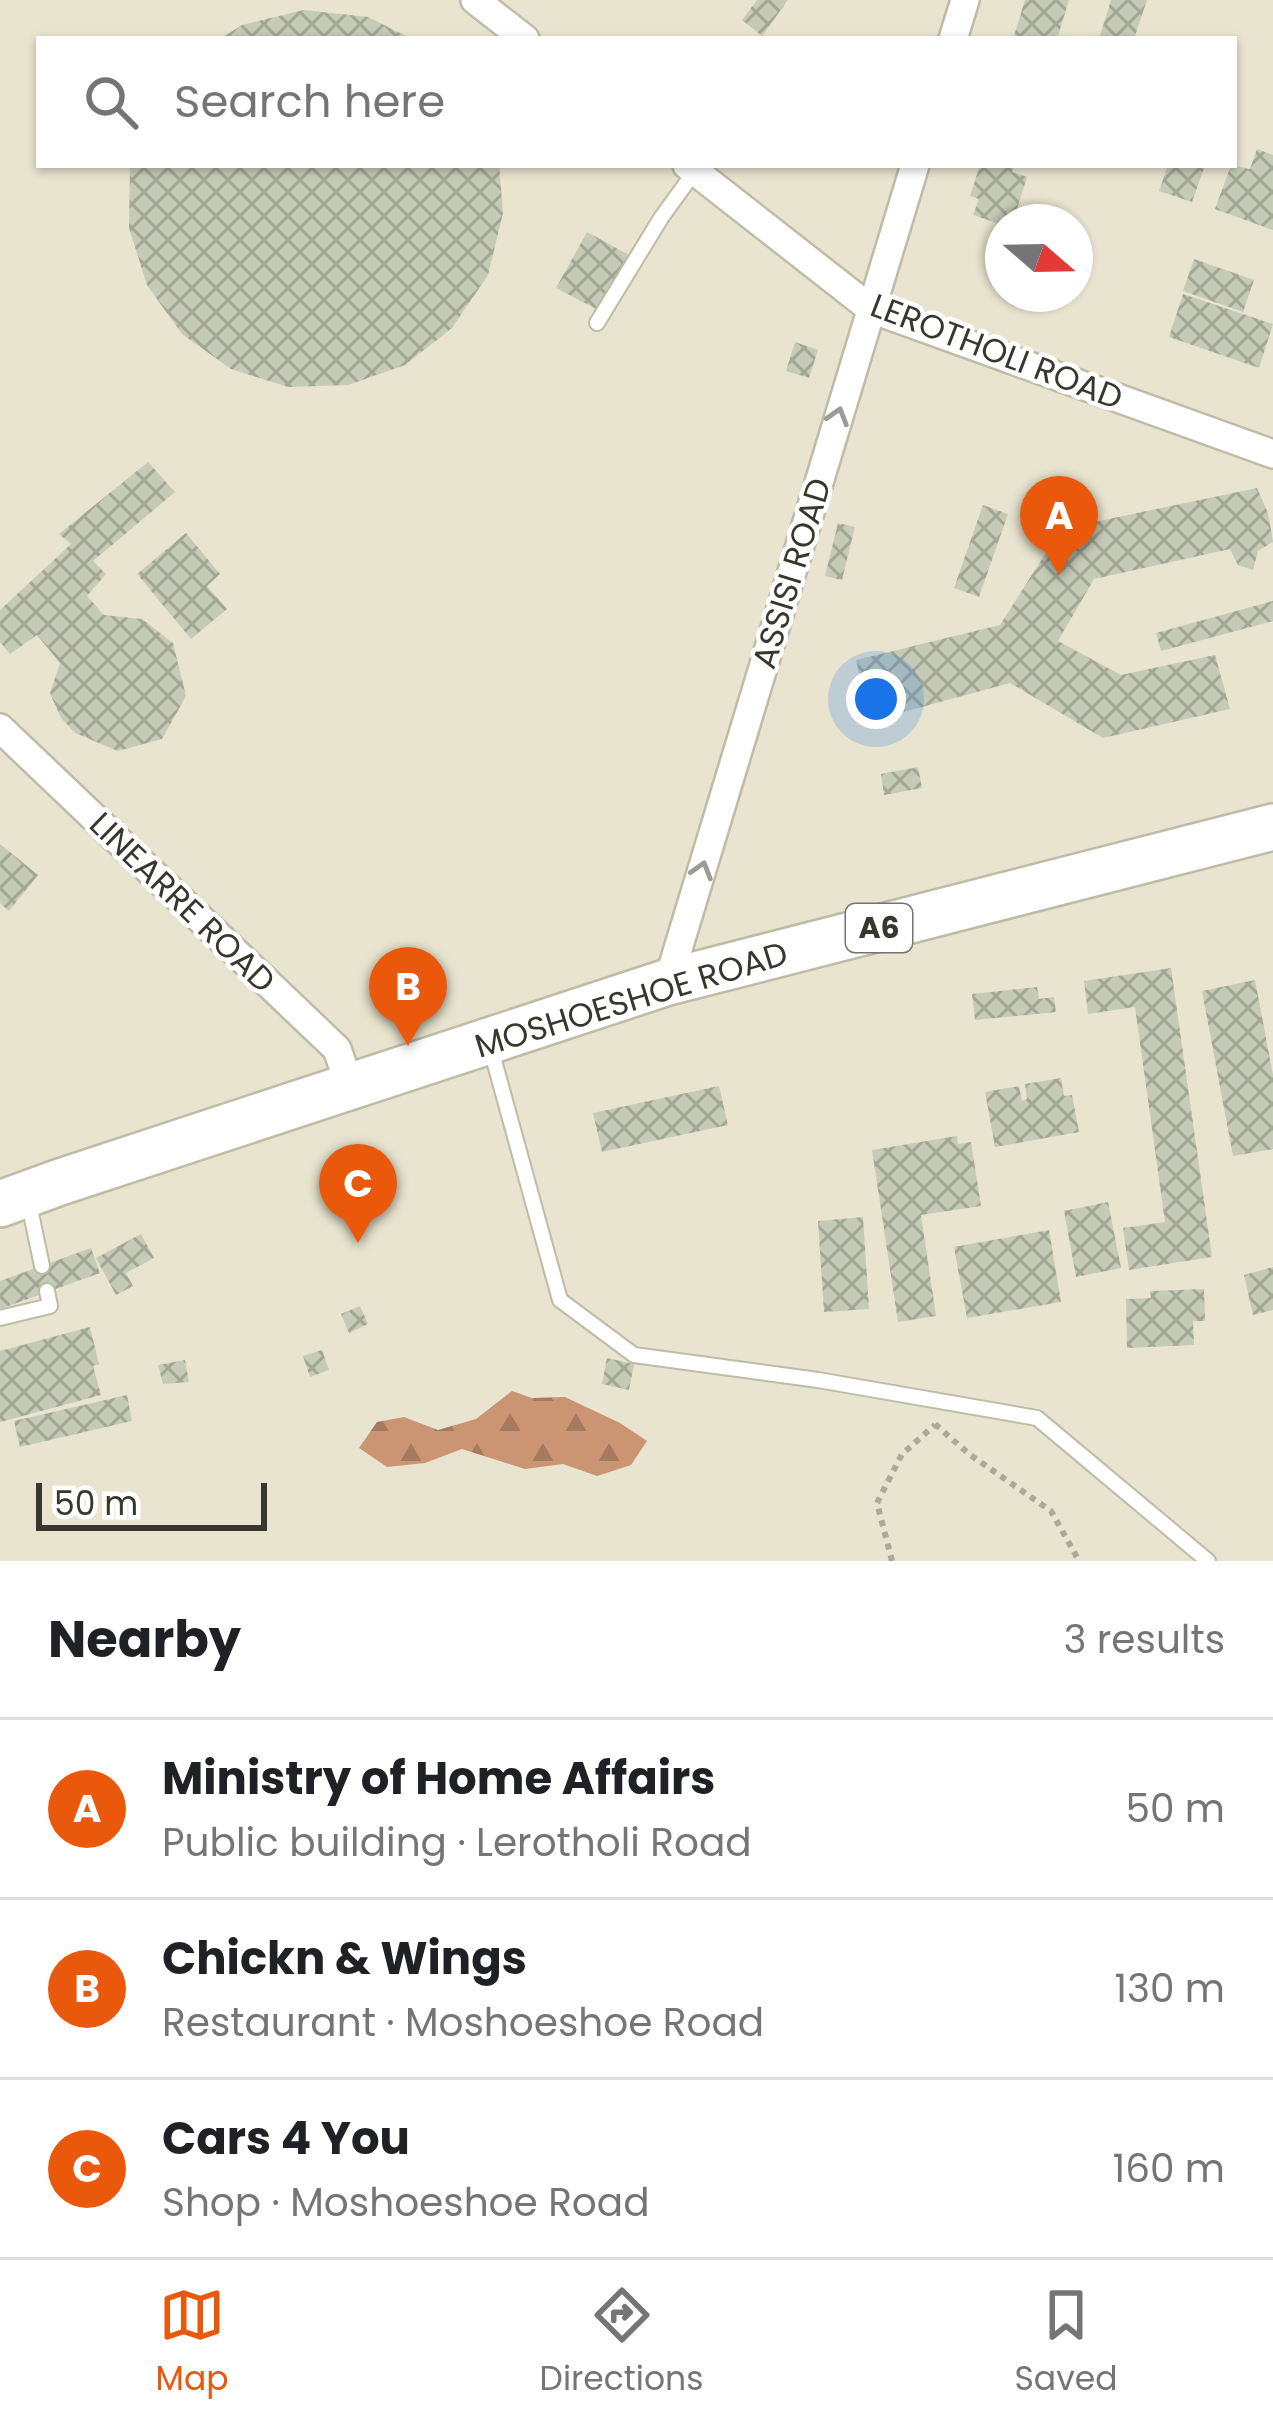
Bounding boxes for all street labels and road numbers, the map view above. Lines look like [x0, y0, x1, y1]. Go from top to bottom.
street label: LEROTHOLI ROAD [864, 282, 1130, 421]
street label: ASSISI ROAD [740, 472, 843, 674]
street label: LINEARRE ROAD [79, 801, 286, 1003]
road number: A6 [846, 904, 912, 952]
street label: MOSHOESHOE ROAD [469, 930, 793, 1069]

